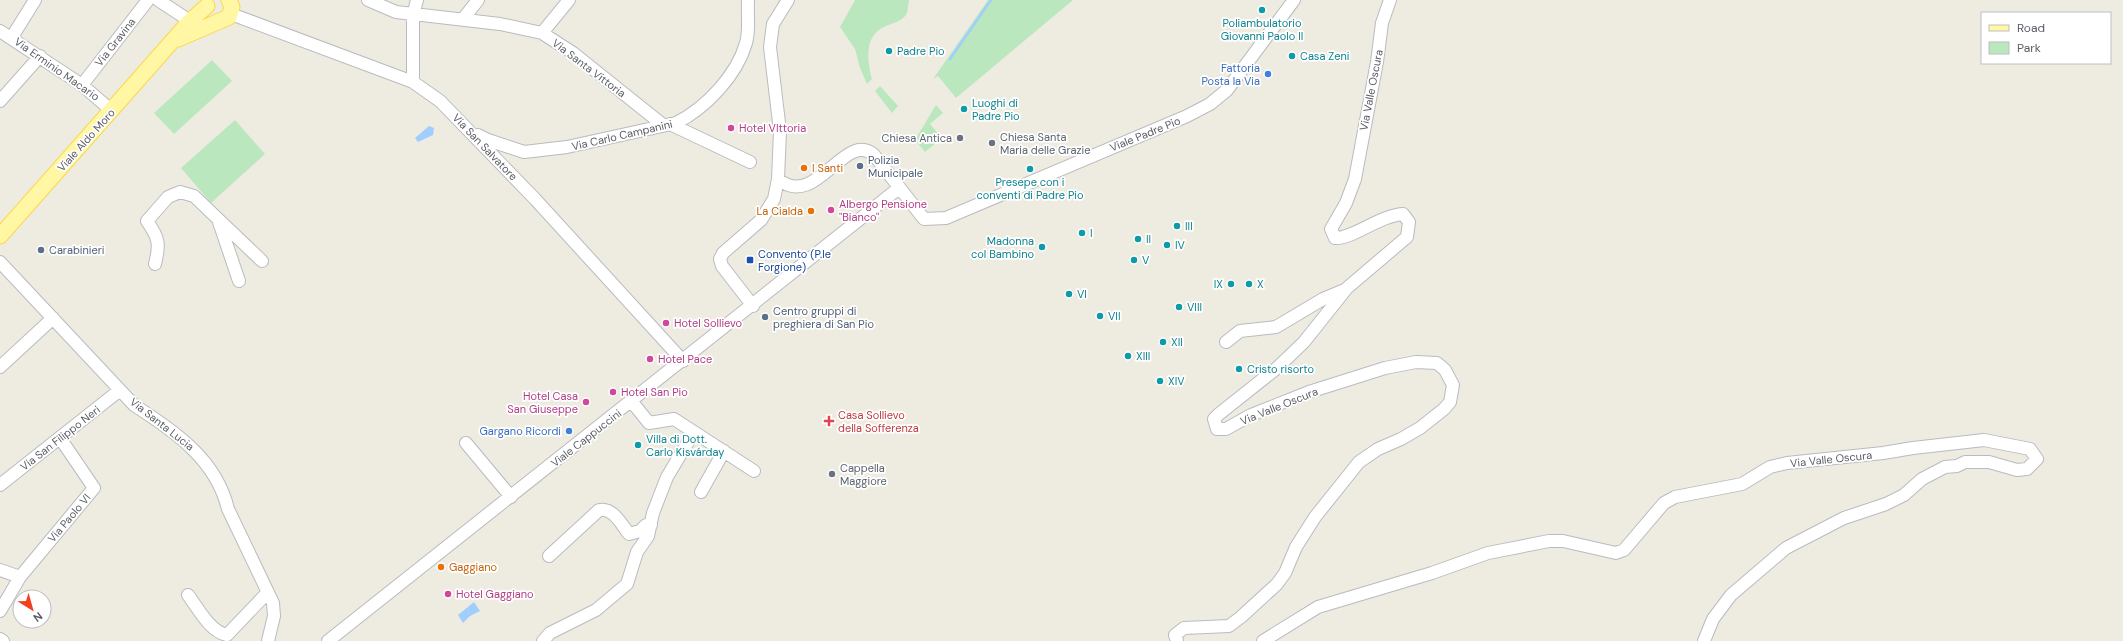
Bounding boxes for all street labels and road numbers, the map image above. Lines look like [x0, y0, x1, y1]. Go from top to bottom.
street label: Via Gravina [92, 15, 138, 69]
street label: Via Erminio Macario [12, 34, 102, 104]
street label: Via Santa Vittoria [549, 36, 629, 100]
street label: Via Valle Oscura [1356, 48, 1386, 132]
street label: Viale Aldo Moro [54, 106, 118, 174]
street label: Via San Salvatore [450, 111, 520, 183]
street label: Viale Padre Pio [1108, 113, 1182, 155]
street label: Via Carlo Campanini [570, 117, 674, 153]
street label: Via Valle Oscura [1238, 384, 1320, 428]
street label: Via Santa Lucia [127, 395, 197, 453]
street label: Via San Filippo Neri [17, 402, 103, 474]
street label: Viale Cappuccini [548, 406, 624, 470]
street label: Via Valle Oscura [1789, 448, 1873, 470]
street label: Via Paolo VI [45, 491, 93, 545]

